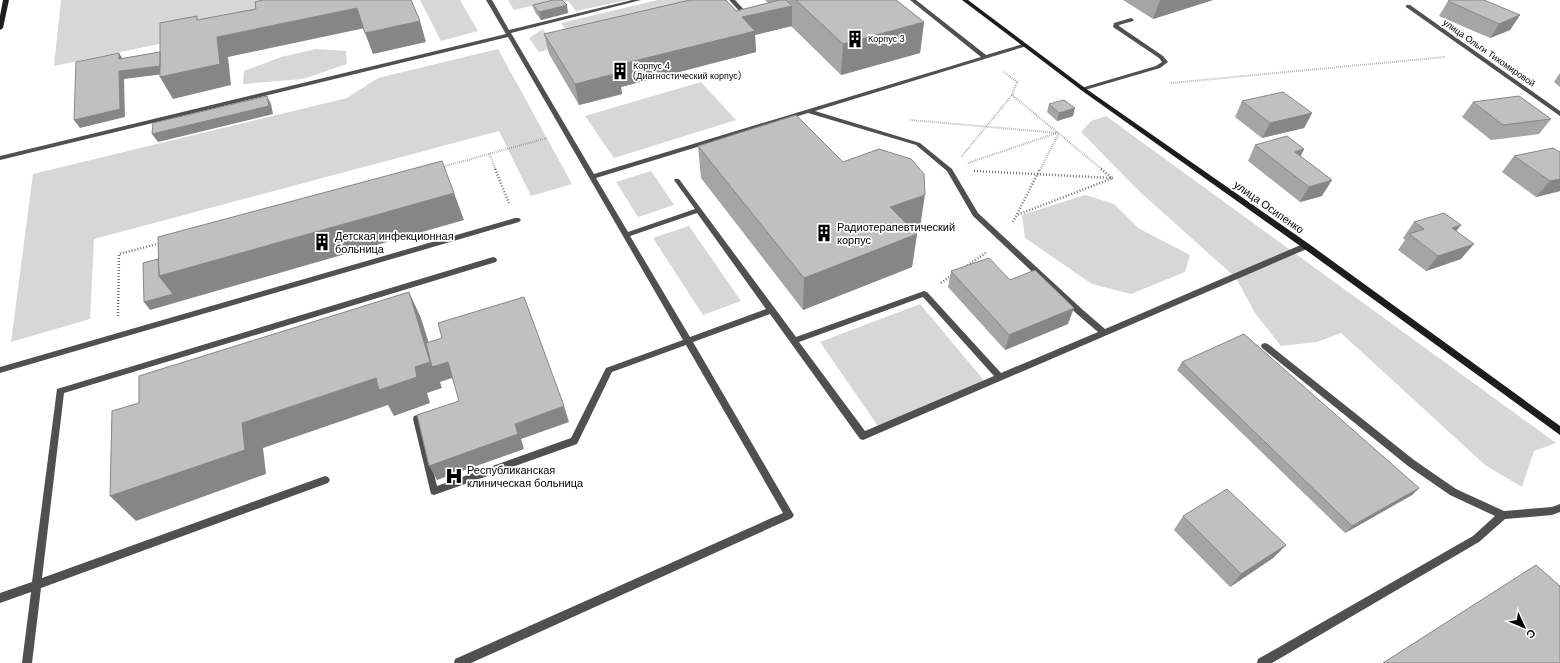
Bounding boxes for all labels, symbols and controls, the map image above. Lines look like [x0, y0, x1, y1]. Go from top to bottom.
street label: улица Ольги Тихомировой [1440, 16, 1538, 90]
building icon: Корпус 3 [845, 29, 865, 49]
place label: Корпус 3 [868, 33, 905, 45]
place label: Корпус 4 (Диагностический корпус) [633, 60, 741, 82]
building icon: Корпус 4 (Диагностический корпус) [610, 61, 630, 81]
street label: улица Осипенко [1231, 178, 1307, 236]
place label: Радиотерапевтический корпус [837, 220, 955, 247]
building icon: Радиотерапевтический корпус [814, 223, 834, 243]
place label: Детская инфекционная больница [335, 229, 454, 256]
building icon: Детская инфекционная больница [312, 232, 332, 252]
place label: Республиканская клиническая больница [467, 463, 584, 490]
hospital icon: Республиканская клиническая больница [444, 466, 464, 486]
north arrow [1504, 607, 1544, 647]
text: С [1523, 626, 1539, 642]

